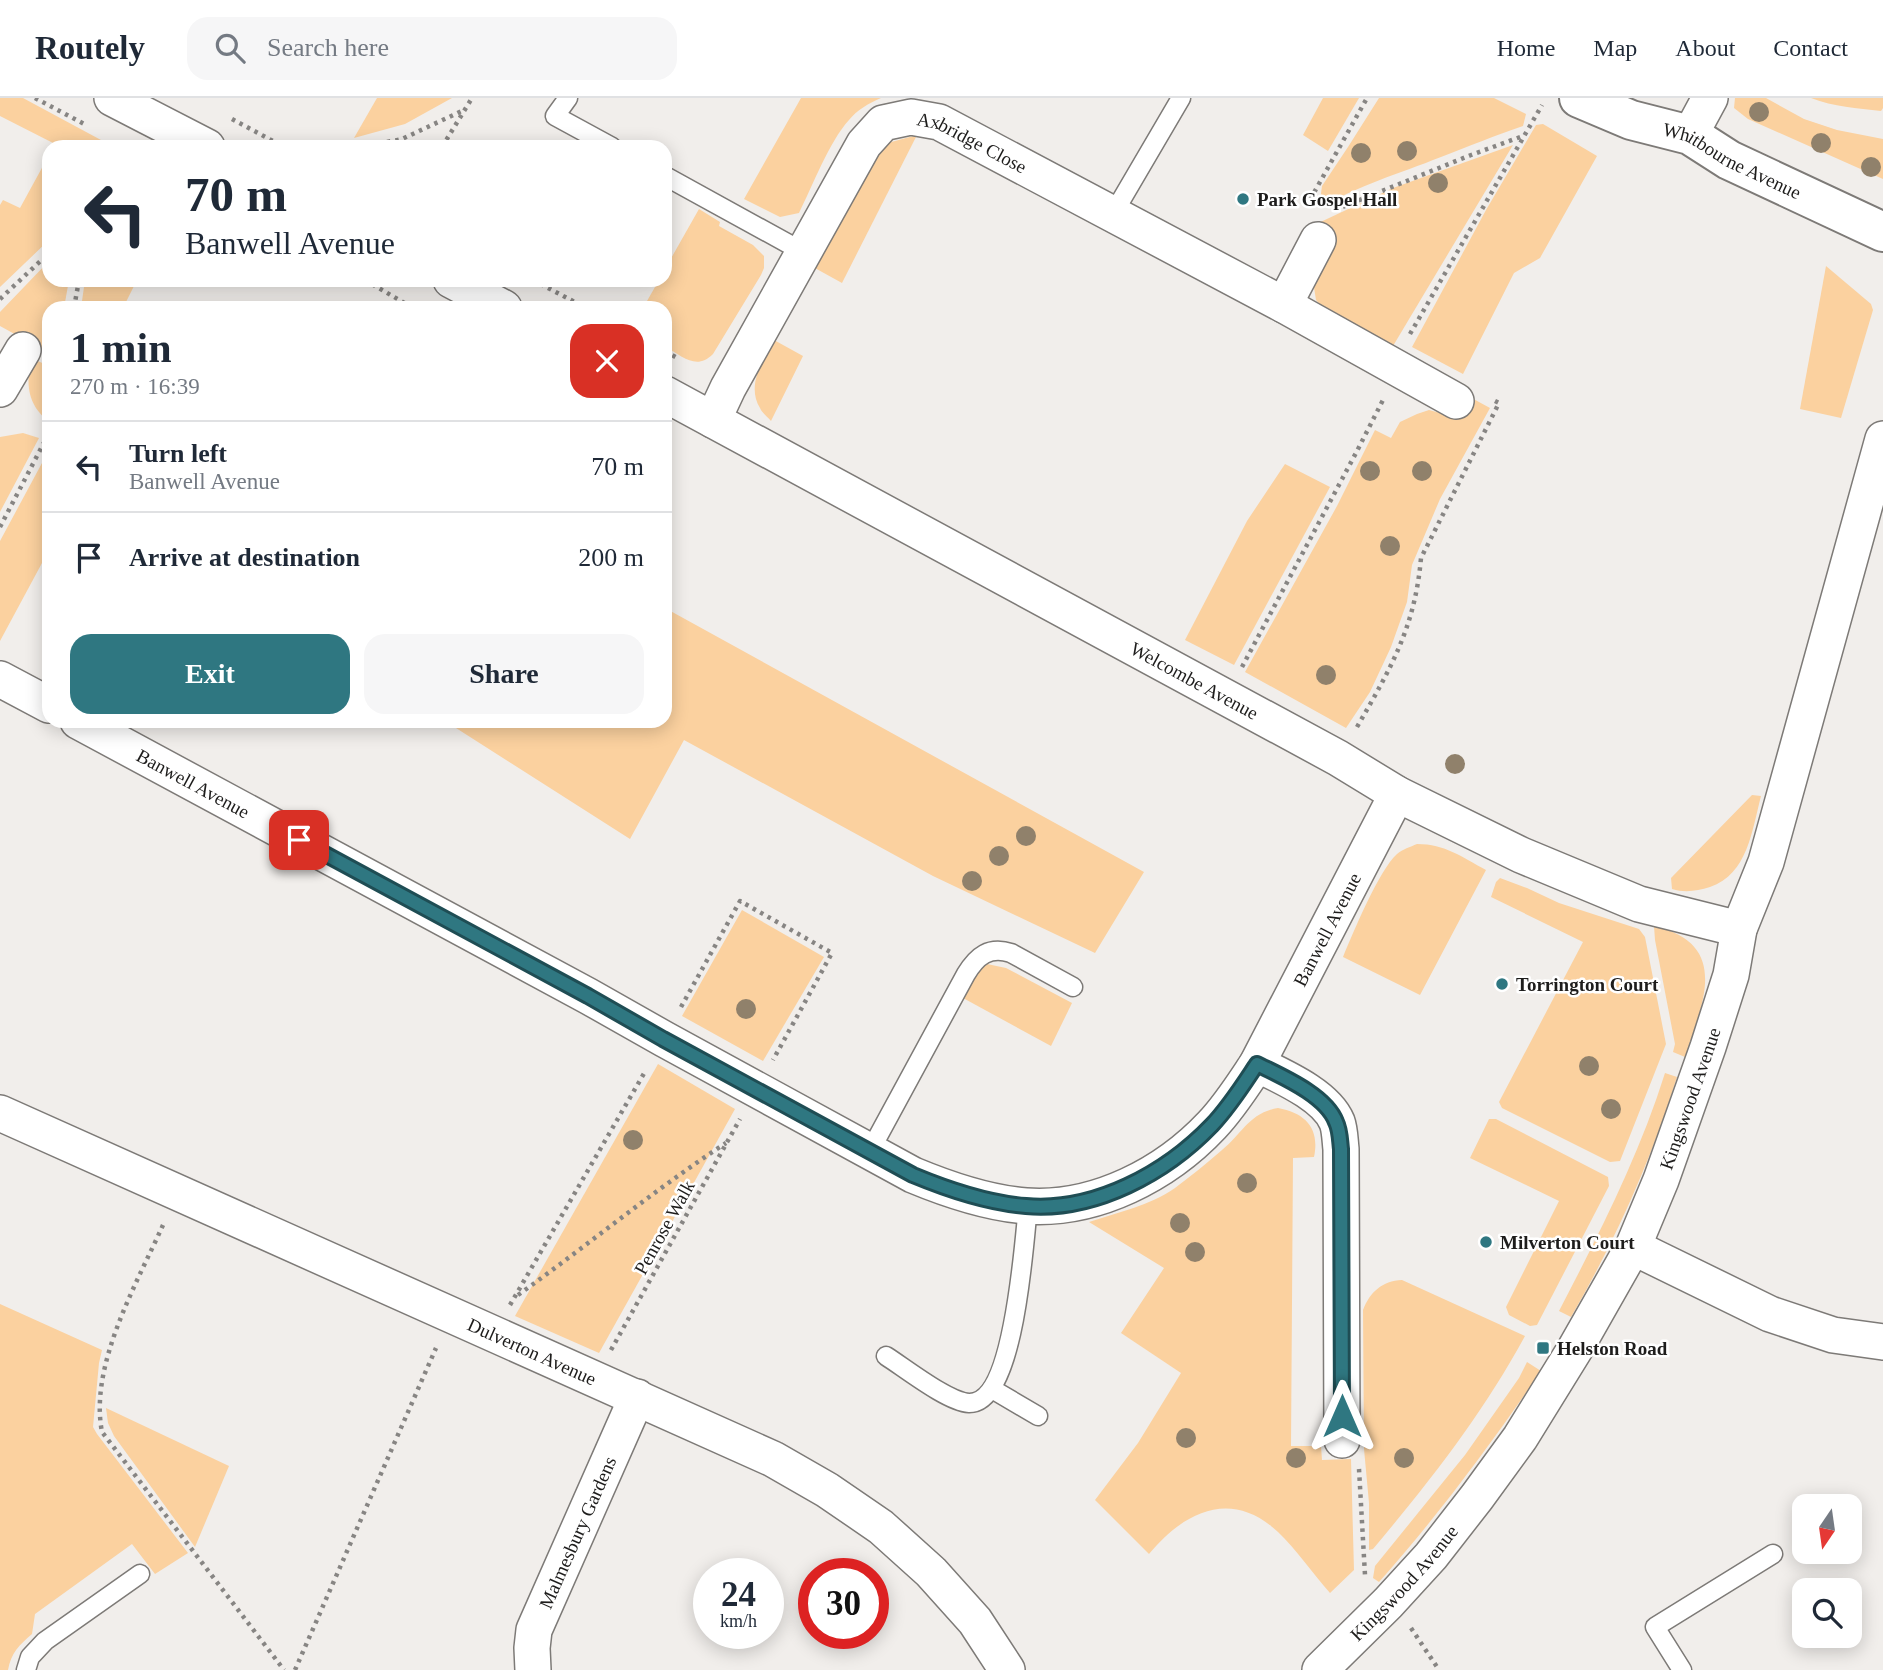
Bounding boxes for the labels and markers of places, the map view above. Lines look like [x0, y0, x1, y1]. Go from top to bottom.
place label: Park Gospel Hall [1257, 189, 1397, 210]
marker: Park Gospel Hall [1235, 191, 1251, 207]
pin [269, 810, 329, 870]
place label: Torrington Court [1516, 974, 1659, 995]
marker: Torrington Court [1494, 976, 1510, 992]
place label: Milverton Court [1500, 1232, 1635, 1253]
marker: Milverton Court [1478, 1234, 1494, 1250]
place label: Helston Road [1557, 1338, 1668, 1359]
marker: Helston Road [1535, 1340, 1551, 1356]

